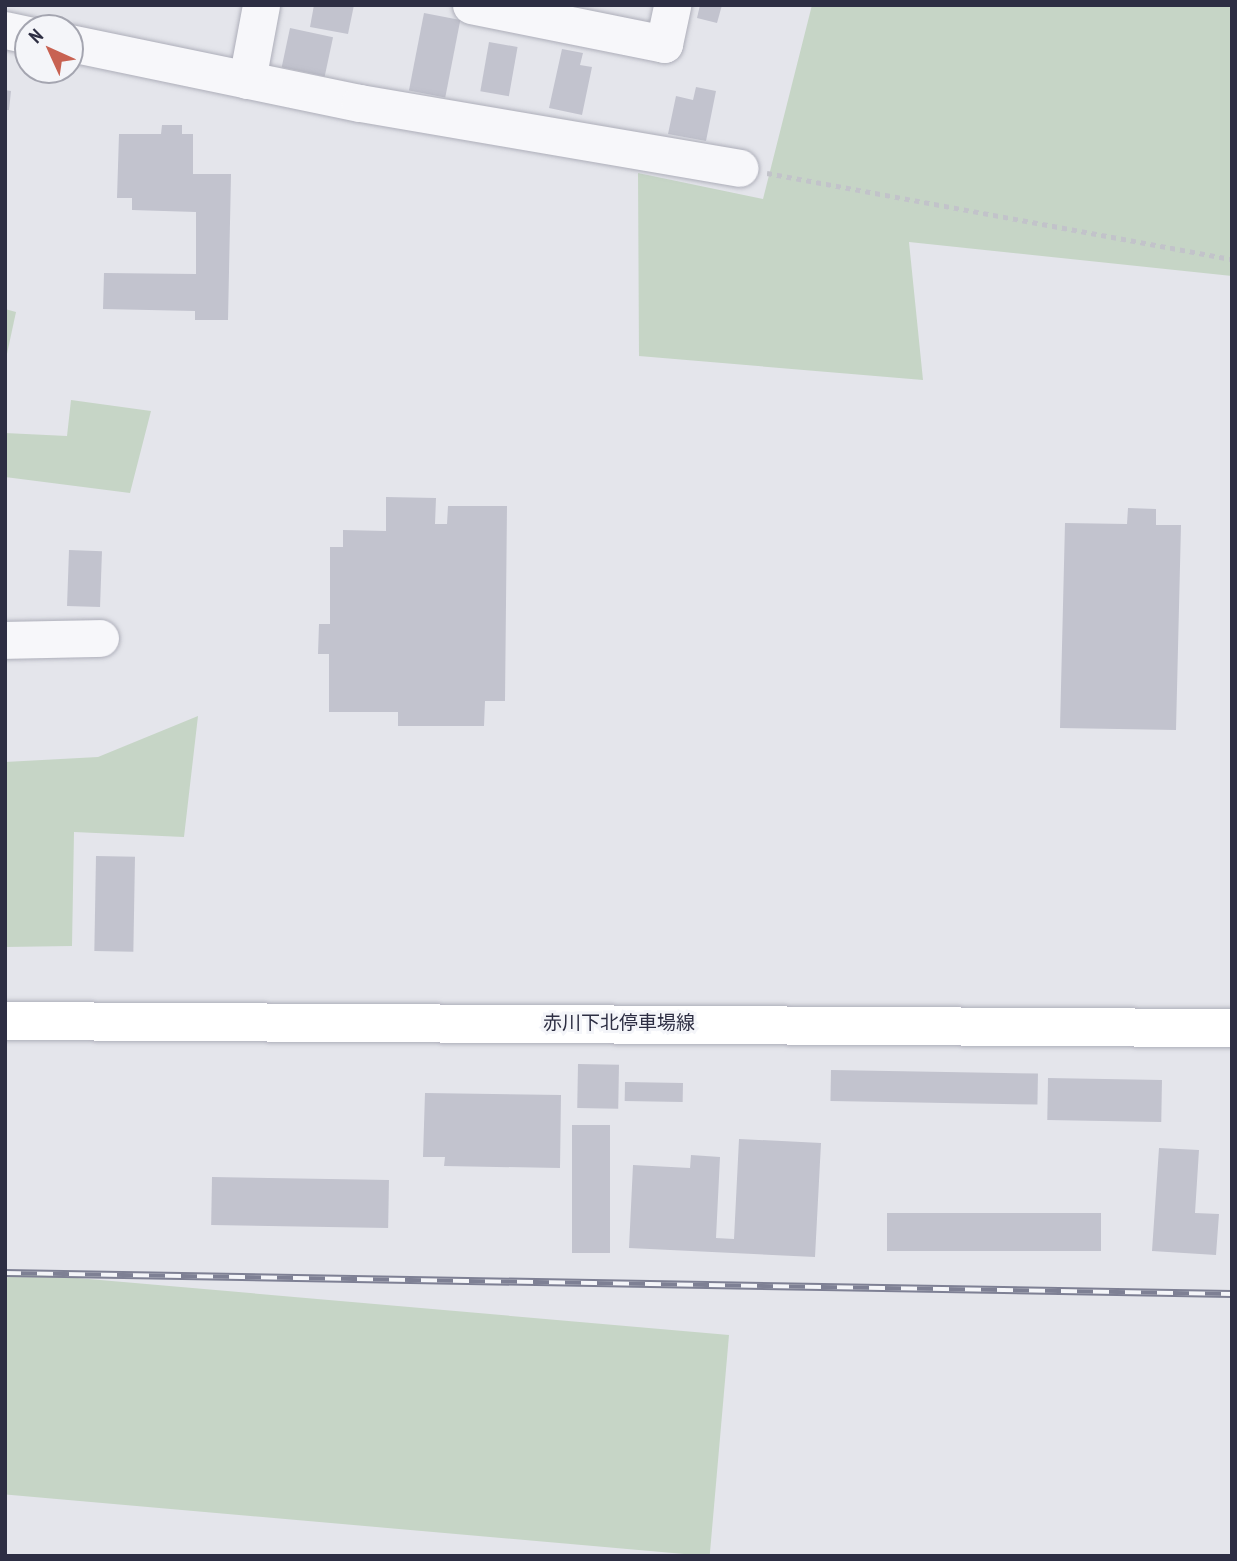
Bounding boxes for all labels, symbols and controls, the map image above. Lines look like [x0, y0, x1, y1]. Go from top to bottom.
north arrow [14, 14, 84, 84]
text: N [23, 23, 48, 48]
street label: 赤川下北停車場線 [543, 1012, 695, 1034]

